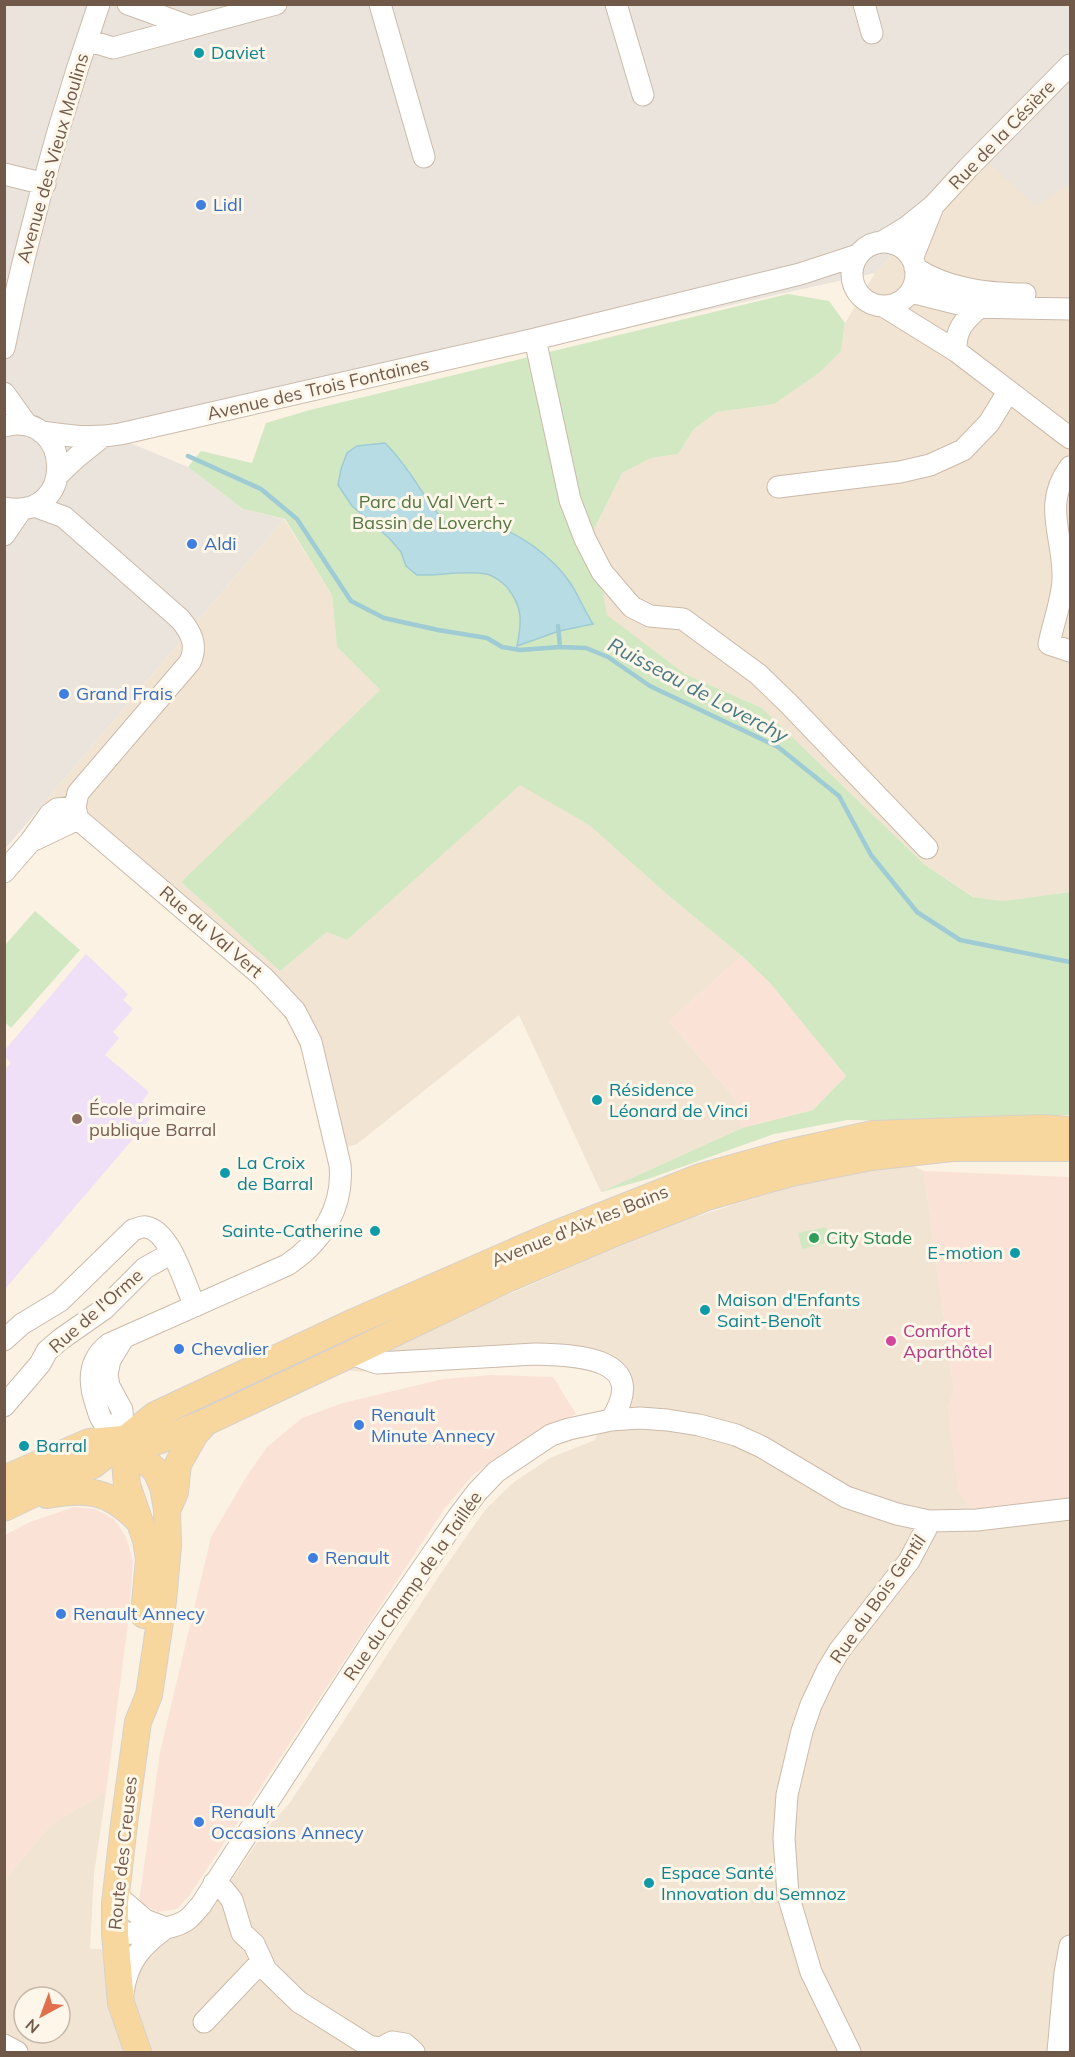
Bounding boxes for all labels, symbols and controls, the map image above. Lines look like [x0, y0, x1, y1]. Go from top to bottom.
place label: Daviet [211, 41, 265, 64]
marker: Daviet [192, 46, 206, 60]
street label: Avenue des Vieux Moulins [12, 50, 94, 265]
street label: Rue de la Césière [944, 75, 1060, 194]
place label: Lidl [213, 193, 242, 216]
marker: Lidl [194, 198, 208, 212]
street label: Avenue des Trois Fontaines [205, 352, 431, 425]
park label: Parc du Val Vert - Bassin de Loverchy [352, 490, 513, 534]
place label: Aldi [204, 532, 237, 555]
marker: Aldi [185, 537, 199, 551]
water label: Ruisseau de Loverchy [604, 631, 794, 748]
place label: Grand Frais [76, 682, 173, 705]
marker: Grand Frais [57, 687, 71, 701]
street label: Rue du Val Vert [155, 881, 268, 983]
place label: Résidence Léonard de Vinci [609, 1078, 748, 1122]
marker: Résidence Léonard de Vinci [590, 1093, 604, 1107]
place label: École primaire publique Barral [89, 1097, 216, 1141]
marker: École primaire publique Barral [70, 1112, 84, 1126]
place label: La Croix de Barral [237, 1151, 313, 1195]
marker: La Croix de Barral [218, 1166, 232, 1180]
street label: Avenue d'Aix les Bains [488, 1180, 672, 1272]
place label: Sainte-Catherine [222, 1219, 363, 1242]
marker: Sainte-Catherine [368, 1224, 382, 1238]
place label: City Stade [826, 1226, 912, 1249]
marker: City Stade [807, 1231, 821, 1245]
place label: E-motion [927, 1241, 1003, 1264]
marker: E-motion [1008, 1246, 1022, 1260]
street label: Rue de l'Orme [44, 1264, 147, 1358]
place label: Maison d'Enfants Saint-Benoît [717, 1288, 861, 1332]
marker: Maison d'Enfants Saint-Benoît [698, 1303, 712, 1317]
place label: Comfort Aparthôtel [903, 1319, 992, 1363]
marker: Comfort Aparthôtel [884, 1334, 898, 1348]
place label: Chevalier [191, 1337, 269, 1360]
marker: Chevalier [172, 1342, 186, 1356]
place label: Renault Minute Annecy [371, 1403, 495, 1447]
marker: Renault Minute Annecy [352, 1418, 366, 1432]
place label: Barral [36, 1434, 87, 1457]
marker: Barral [17, 1439, 31, 1453]
street label: Rue du Champ de la Taillée [338, 1487, 487, 1685]
street label: Rue du Bois Gentil [825, 1530, 931, 1668]
place label: Renault [325, 1546, 389, 1569]
marker: Renault [306, 1551, 320, 1565]
place label: Renault Annecy [73, 1602, 205, 1625]
marker: Renault Annecy [54, 1607, 68, 1621]
street label: Route des Creuses [103, 1775, 142, 1931]
place label: Renault Occasions Annecy [211, 1800, 364, 1844]
marker: Renault Occasions Annecy [192, 1815, 206, 1829]
place label: Espace Santé Innovation du Semnoz [661, 1861, 846, 1905]
marker: Espace Santé Innovation du Semnoz [642, 1876, 656, 1890]
north arrow [12, 1985, 72, 2045]
text: N [21, 2015, 43, 2038]

